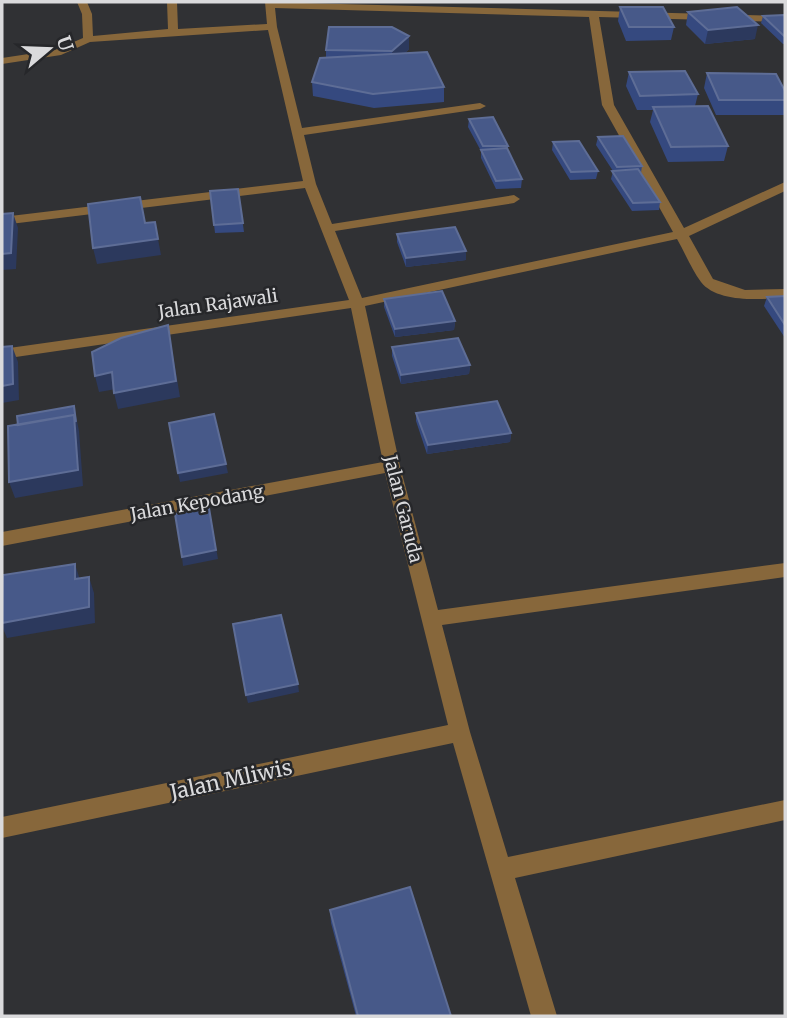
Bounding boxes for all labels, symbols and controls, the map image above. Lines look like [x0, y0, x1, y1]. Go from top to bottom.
north arrow [14, 14, 84, 84]
text: U [51, 33, 79, 54]
street label: Jalan Rajawali [156, 284, 279, 323]
street label: Jalan Garuda [379, 452, 428, 565]
street label: Jalan Kepodang [127, 479, 265, 526]
street label: Jalan Mliwis [166, 753, 294, 806]

